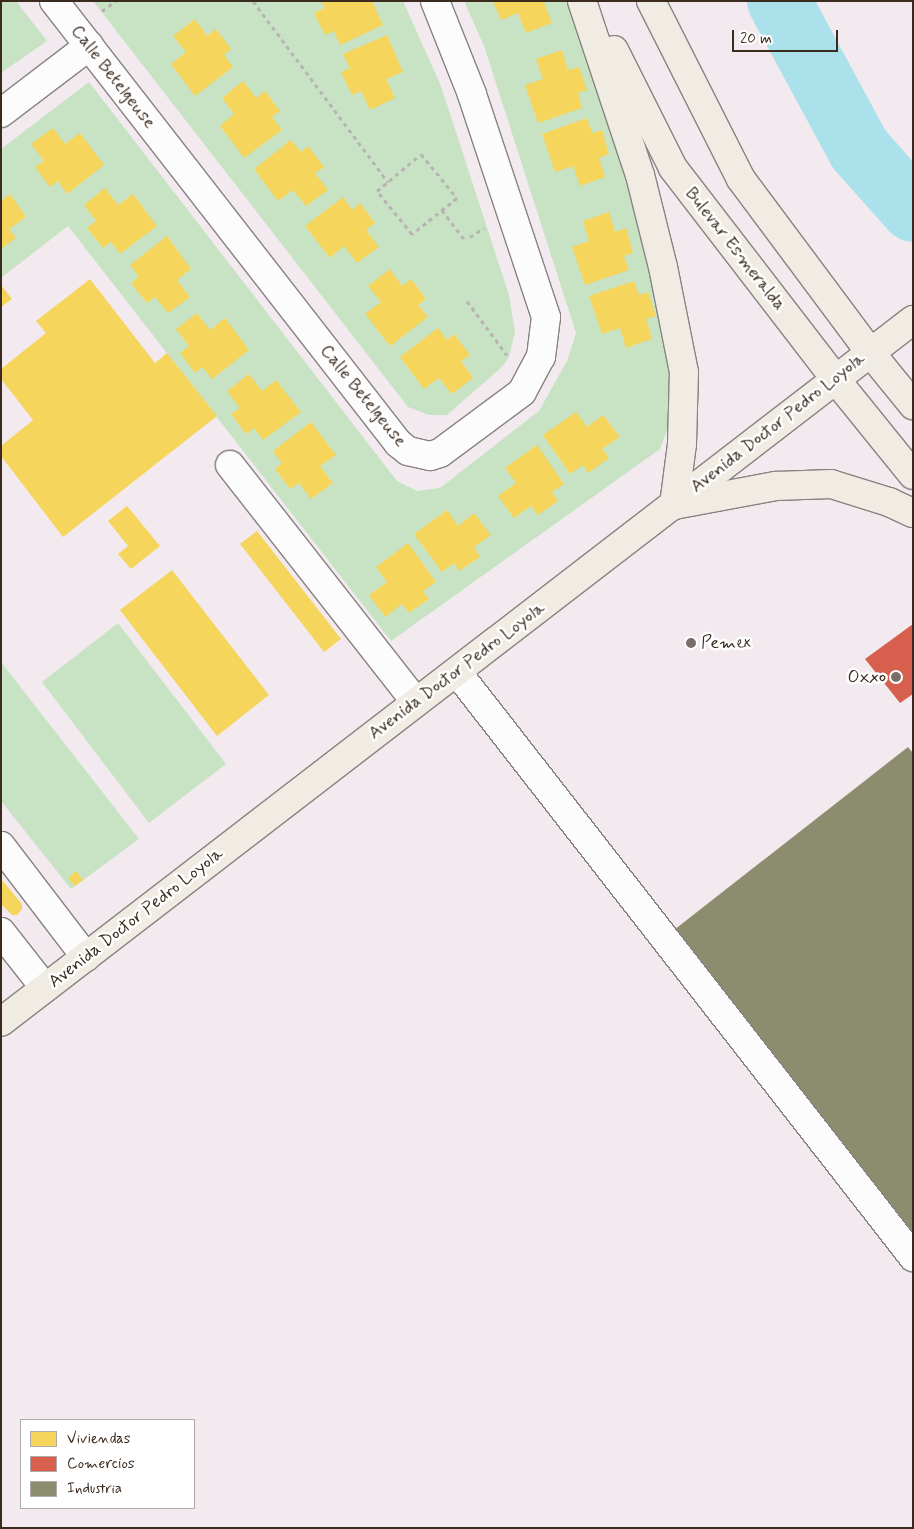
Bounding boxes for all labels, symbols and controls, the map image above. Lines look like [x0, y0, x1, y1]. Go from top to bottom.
scale bar [734, 20, 840, 52]
street label: Calle Betelgeuse [67, 22, 159, 132]
text: 20 m [740, 29, 772, 49]
street label: Bulevar Esmeralda [681, 184, 789, 314]
street label: Calle Betelgeuse [316, 341, 410, 451]
street label: Avenida Doctor Pedro Loyola [687, 348, 869, 498]
street label: Avenida Doctor Pedro Loyola [365, 598, 549, 744]
place label: Pemex [701, 632, 751, 654]
marker: Pemex [685, 637, 697, 649]
place label: Oxxo [848, 666, 886, 688]
marker: Oxxo [890, 671, 902, 683]
street label: Avenida Doctor Pedro Loyola [45, 843, 227, 993]
legend [20, 1419, 195, 1509]
text: Viviendas [67, 1429, 131, 1449]
text: Comercios [67, 1454, 135, 1474]
text: Industria [67, 1479, 122, 1499]

